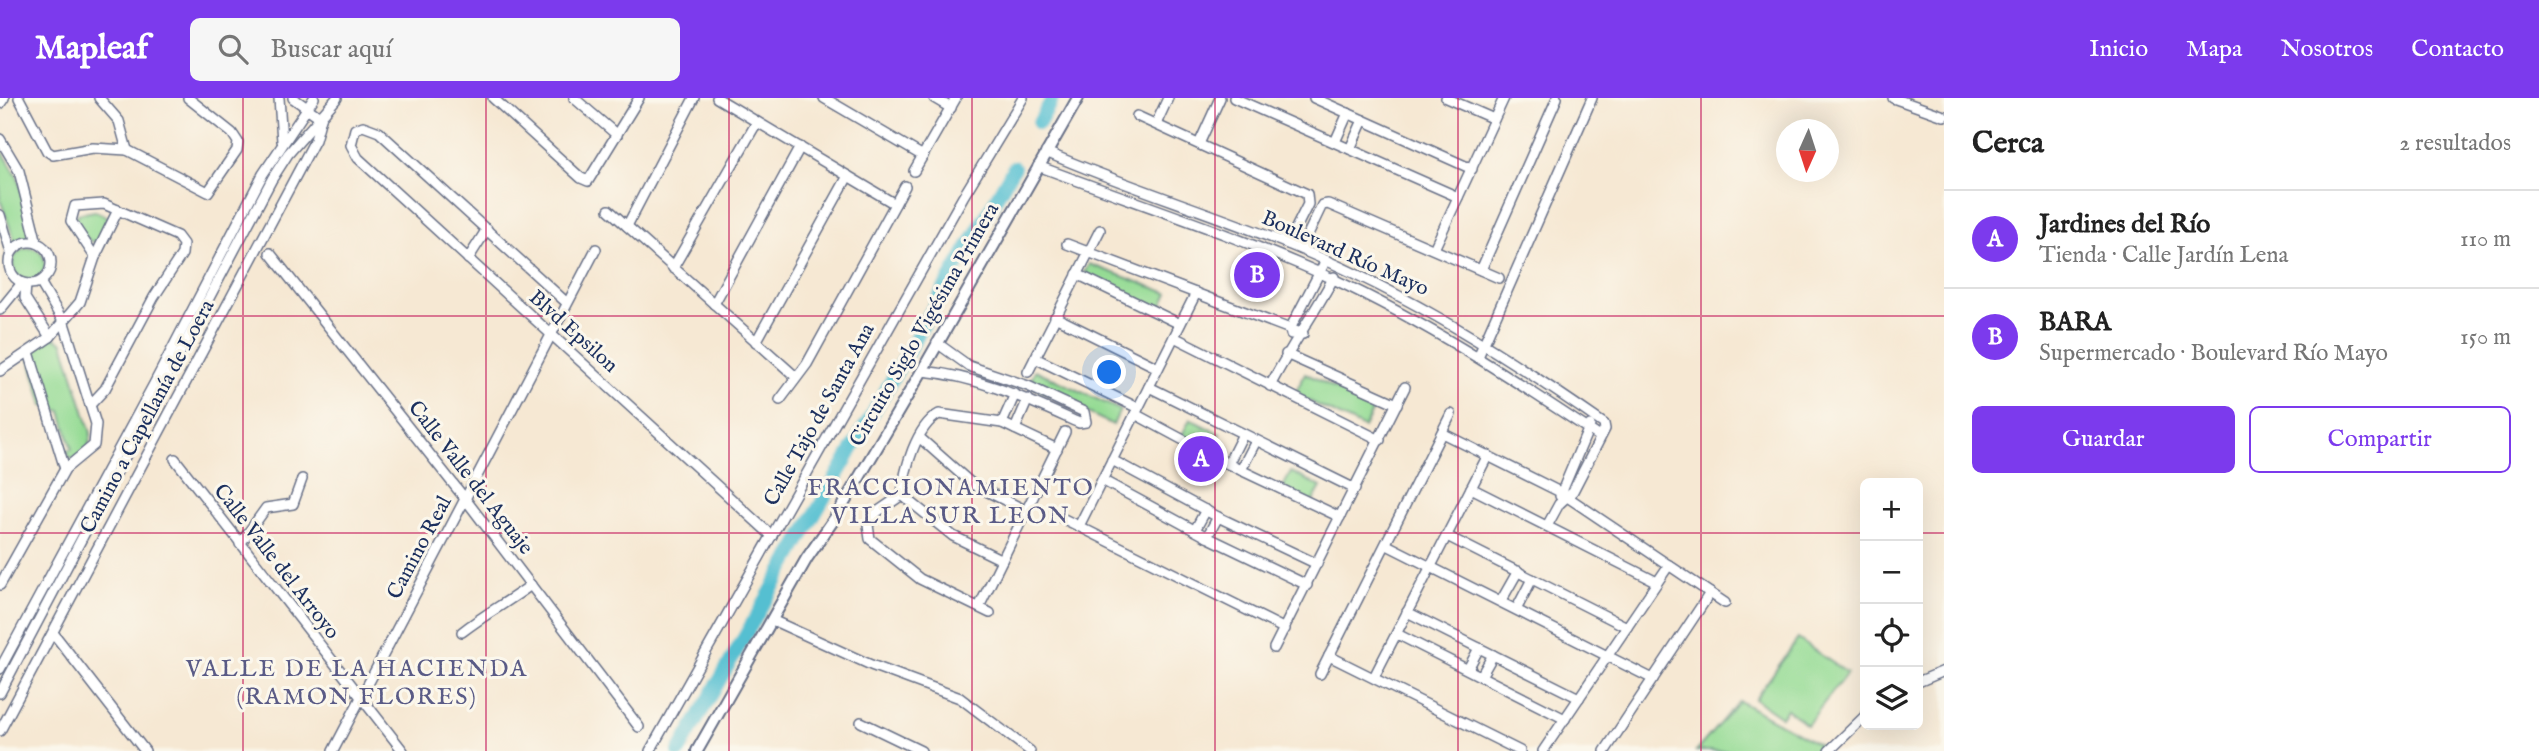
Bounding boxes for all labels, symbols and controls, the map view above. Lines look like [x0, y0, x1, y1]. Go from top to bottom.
search box [190, 18, 680, 81]
text: Mapleaf [35, 28, 148, 70]
icon: search [214, 30, 252, 68]
text: Buscar aquí [270, 33, 392, 66]
text: Inicio [2089, 34, 2148, 65]
text: Mapa [2186, 34, 2242, 65]
text: Nosotros [2280, 34, 2373, 65]
text: Contacto [2411, 34, 2504, 65]
north arrow [1776, 119, 1839, 182]
text: Cerca [1972, 125, 2044, 163]
text: 2 resultados [2399, 129, 2511, 158]
street label: Circuito Siglo Vigésima Primera [844, 197, 1007, 452]
street label: Boulevard Río Mayo [1258, 206, 1432, 302]
text: Jardines del Río [2039, 208, 2210, 241]
text: A [1987, 225, 2003, 254]
text: 110 m [2460, 225, 2511, 254]
text: Tienda · Calle Jardín Lena [2039, 241, 2289, 270]
pin: B [1234, 249, 1280, 301]
street label: Blvd Epsilon [523, 285, 623, 379]
street label: Camino a Capellanía de Loera [75, 295, 222, 539]
text: BARA [2039, 306, 2111, 339]
street label: Calle Tajo de Santa Ana [758, 318, 882, 511]
text: B [1987, 323, 2003, 352]
text: 150 m [2460, 323, 2511, 352]
text: Supermercado · Boulevard Río Mayo [2039, 339, 2388, 368]
your location [1092, 355, 1126, 389]
street label: Calle Valle del Aguaje [401, 396, 539, 561]
button: Guardar [1972, 406, 2235, 473]
button: Compartir [2249, 406, 2511, 473]
pin: A [1178, 433, 1224, 485]
district label: FRACCIONAMIENTO VILLA SUR LEON [807, 473, 1095, 532]
map controls [1860, 478, 1923, 730]
button: + [1860, 478, 1923, 541]
street label: Calle Valle del Arroyo [207, 479, 345, 645]
street label: Camino Real [381, 491, 459, 604]
button: − [1860, 541, 1923, 604]
button: locate [1860, 604, 1923, 667]
district label: VALLE DE LA HACIENDA (RAMON FLORES) [185, 654, 528, 713]
button: layers [1860, 667, 1923, 730]

